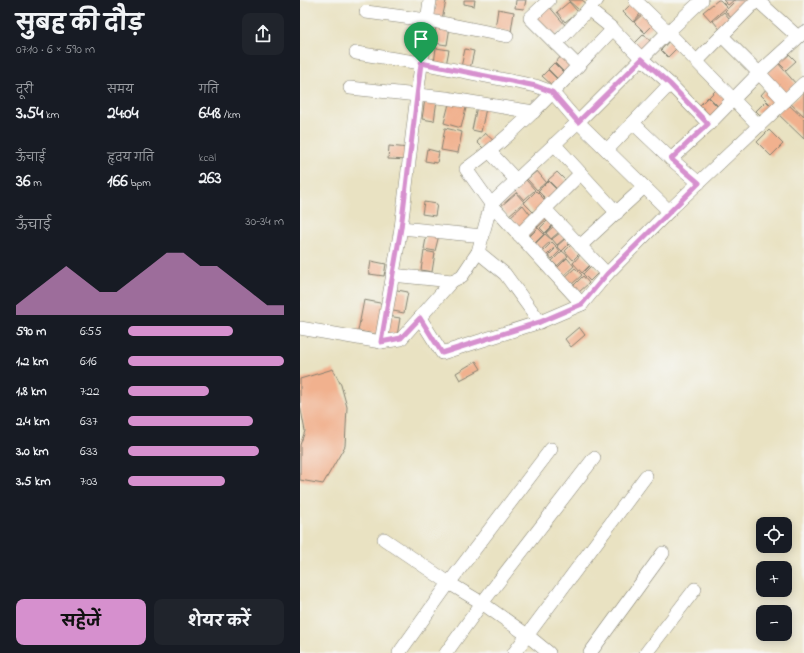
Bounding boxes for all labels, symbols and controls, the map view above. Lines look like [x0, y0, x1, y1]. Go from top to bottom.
text: सुबह की दौड़ [16, 9, 143, 41]
button: share [242, 13, 284, 55]
pin [404, 22, 438, 63]
icon: arrive [410, 28, 432, 50]
text: 07:10 · 6 × 590 m [16, 40, 95, 59]
text: दूरी [16, 82, 33, 98]
text: समय [107, 82, 134, 98]
text: गति [199, 82, 219, 98]
text: 3.54 [16, 101, 43, 126]
text: 24:04 [107, 101, 139, 126]
text: 6:48 [199, 101, 221, 126]
text: km [43, 107, 59, 123]
text: /km [221, 107, 240, 123]
text: ऊँचाई [16, 150, 46, 166]
text: हृदय गति [107, 150, 154, 166]
text: kcal [199, 150, 216, 166]
text: 263 [199, 166, 222, 191]
text: 36 [16, 169, 31, 194]
text: 166 [107, 169, 128, 194]
text: m [31, 175, 42, 191]
text: bpm [128, 175, 151, 191]
text: 30–34 m [245, 212, 284, 231]
text: ऊँचाई [16, 216, 51, 235]
text: 590 m [16, 322, 46, 341]
text: 6:55 [80, 322, 102, 341]
text: 1.2 km [16, 352, 48, 371]
text: 6:16 [80, 352, 97, 371]
text: 1.8 km [16, 382, 47, 401]
text: 7:22 [80, 382, 99, 401]
text: 2.4 km [16, 412, 50, 431]
text: 6:37 [80, 412, 98, 431]
text: 3.0 km [16, 442, 49, 461]
text: 6:33 [80, 442, 98, 461]
text: 3.5 km [16, 472, 51, 491]
text: 7:03 [80, 472, 97, 491]
map controls [756, 517, 792, 641]
button: locate [756, 517, 792, 553]
button: + [756, 561, 792, 597]
button: सहेजें [16, 599, 146, 645]
button: शेयर करें [154, 599, 284, 645]
button: − [756, 605, 792, 641]

